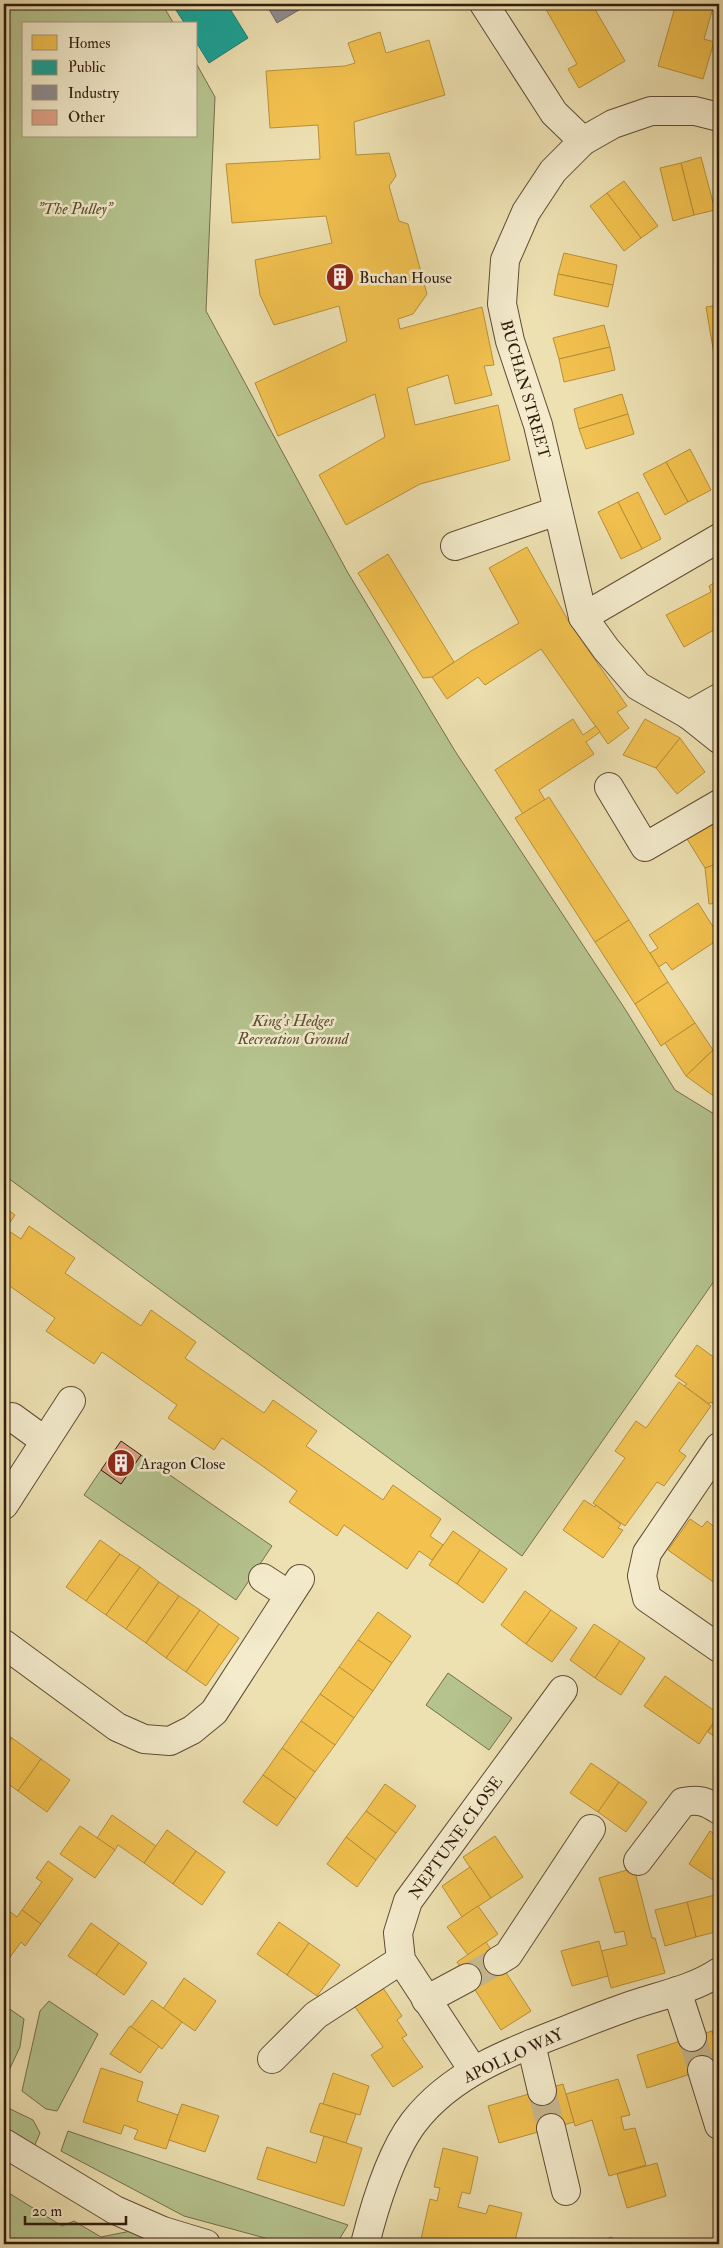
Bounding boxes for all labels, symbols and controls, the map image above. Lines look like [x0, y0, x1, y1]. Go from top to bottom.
legend [22, 22, 198, 138]
text: Homes [68, 34, 110, 53]
text: Public [68, 58, 106, 77]
text: Industry [68, 84, 119, 103]
text: Other [68, 108, 105, 127]
park label: "The Pulley" [38, 199, 114, 219]
building icon: Buchan House [325, 262, 355, 292]
place label: Buchan House [359, 268, 452, 288]
street label: BUCHAN STREET [496, 318, 554, 461]
park label: King's Hedges Recreation Ground [237, 1011, 350, 1049]
building icon: Aragon Close [106, 1448, 136, 1478]
place label: Aragon Close [139, 1454, 226, 1474]
street label: NEPTUNE CLOSE [405, 1772, 507, 1903]
street label: APOLLO WAY [459, 2024, 568, 2088]
scale bar [25, 2193, 126, 2225]
text: 20 m [32, 2202, 62, 2221]

